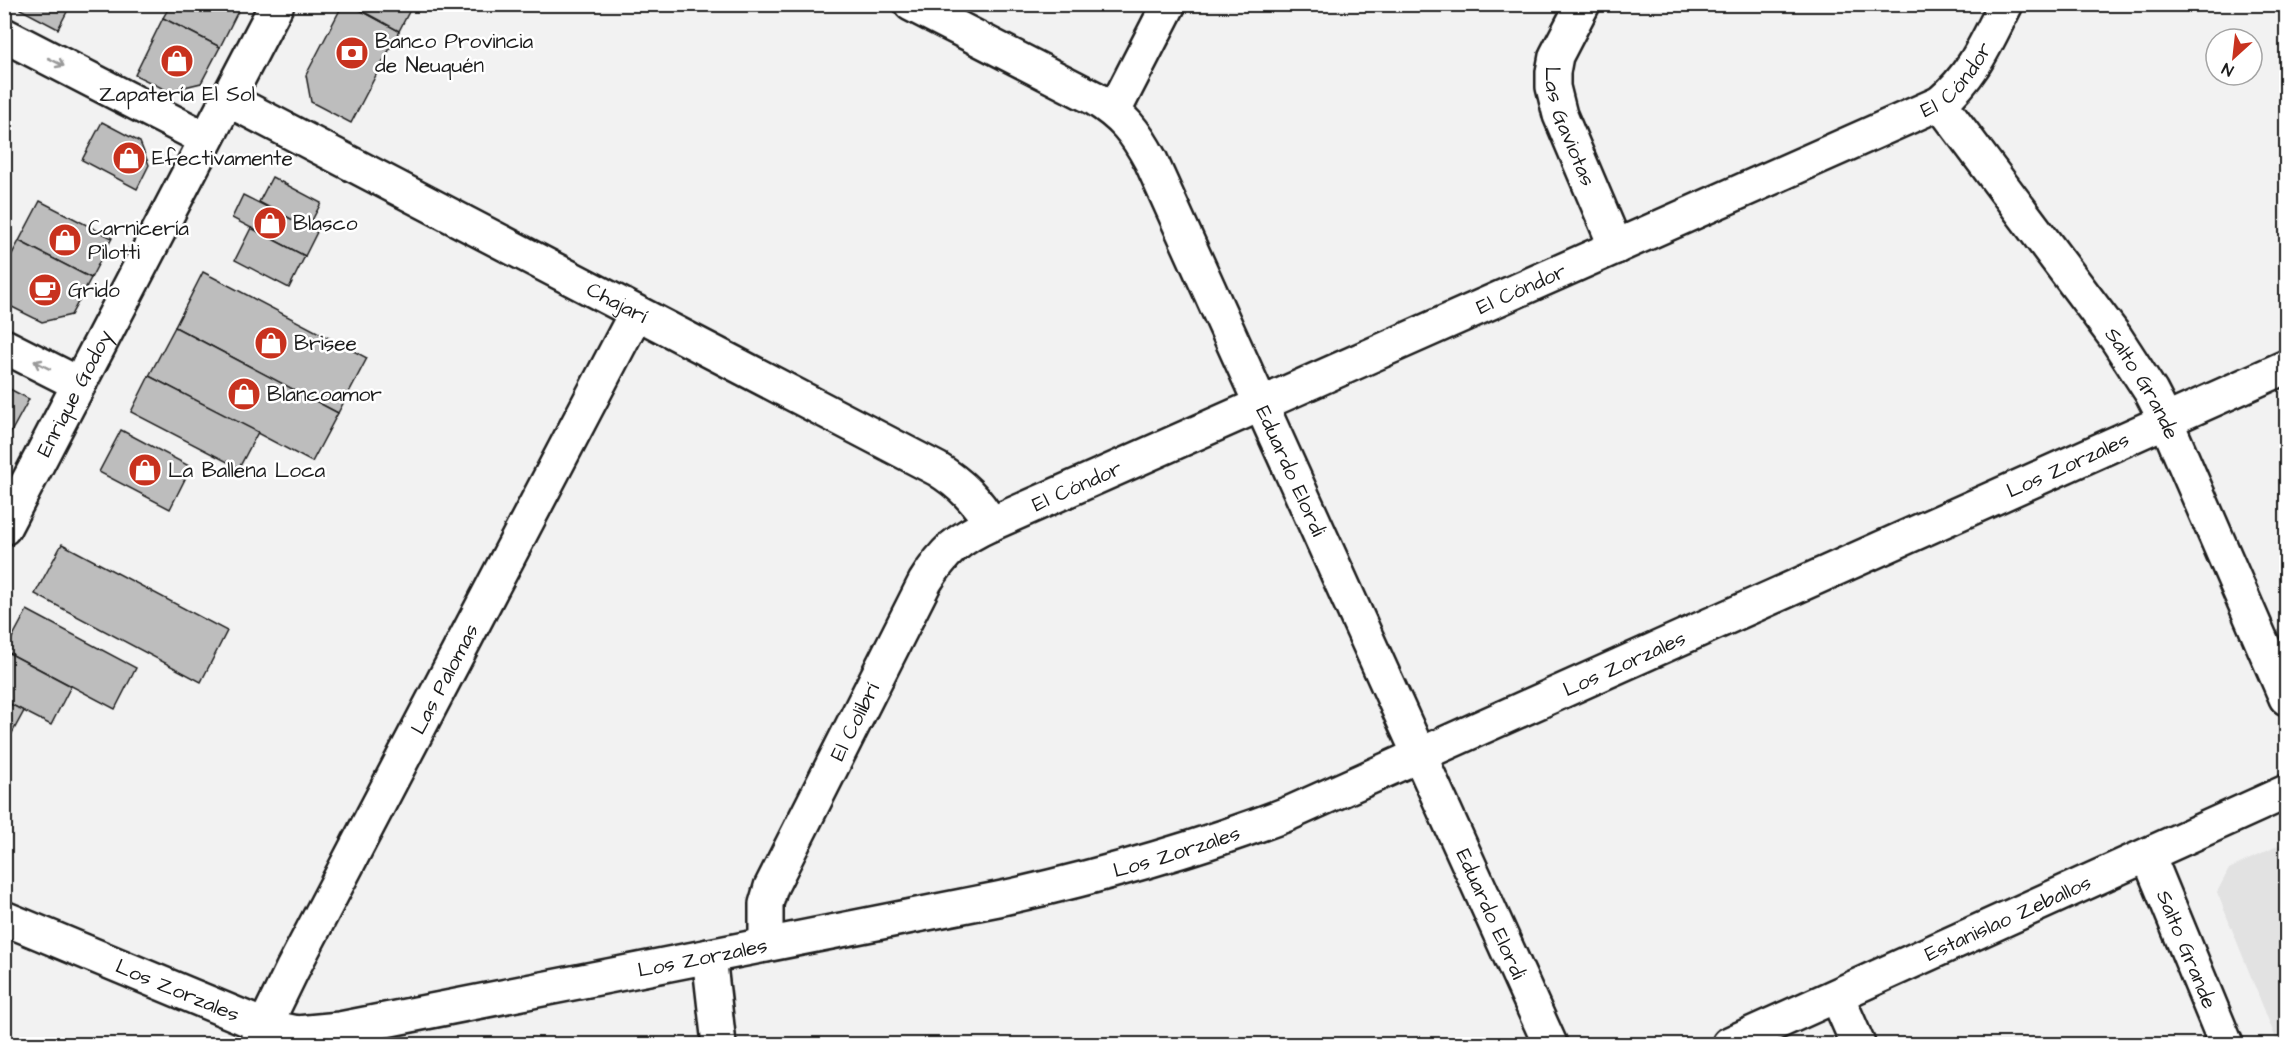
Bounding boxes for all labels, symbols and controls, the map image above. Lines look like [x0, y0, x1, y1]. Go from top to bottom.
place label: Banco Provincia de Neuquén [375, 27, 533, 80]
north arrow [2204, 27, 2264, 87]
bank icon: Banco Provincia de Neuquén [334, 35, 370, 71]
street label: El Cóndor [1916, 36, 1999, 124]
shop icon: Zapatería El Sol [159, 43, 195, 79]
one-way arrow [47, 56, 65, 68]
text: N [2218, 57, 2237, 82]
street label: Las Gaviotas [1539, 67, 1603, 190]
place label: Zapatería El Sol [99, 80, 255, 110]
shop icon: Efectivamente [111, 140, 147, 176]
place label: Efectivamente [152, 144, 293, 173]
shop icon: Blasco [252, 205, 288, 241]
place label: Blasco [293, 209, 358, 238]
place label: Carnicería Pilotti [88, 214, 189, 267]
shop icon: Carnicería Pilotti [47, 222, 83, 258]
street label: El Cóndor [1472, 256, 1571, 321]
cafe icon: Grido [27, 272, 63, 308]
street label: Chajarí [582, 274, 654, 331]
place label: Grido [68, 276, 120, 305]
street label: Salto Grande [2098, 321, 2187, 444]
street label: Enrique Godoy [29, 324, 121, 462]
shop icon: Brisee [253, 325, 289, 361]
place label: Brisee [294, 329, 357, 358]
one-way arrow [33, 359, 51, 370]
shop icon: Blancoamor [226, 376, 262, 412]
place label: Blancoamor [267, 380, 382, 409]
street label: Eduardo Elordi [1249, 401, 1333, 541]
street label: Los Zorzales [2002, 425, 2134, 505]
shop icon: La Ballena Loca [127, 452, 163, 488]
street label: El Cóndor [1027, 453, 1127, 519]
place label: La Ballena Loca [168, 456, 325, 485]
street label: Las Palomas [404, 618, 485, 739]
street label: Los Zorzales [1558, 623, 1690, 703]
street label: El Colibrí [823, 677, 887, 766]
street label: Los Zorzales [1110, 818, 1244, 885]
street label: Eduardo Elordi [1449, 844, 1533, 984]
street label: Estanislao Zeballos [1920, 868, 2096, 968]
street label: Salto Grande [2150, 886, 2224, 1013]
street label: Los Zorzales [635, 930, 770, 984]
street label: Los Zorzales [111, 951, 244, 1029]

